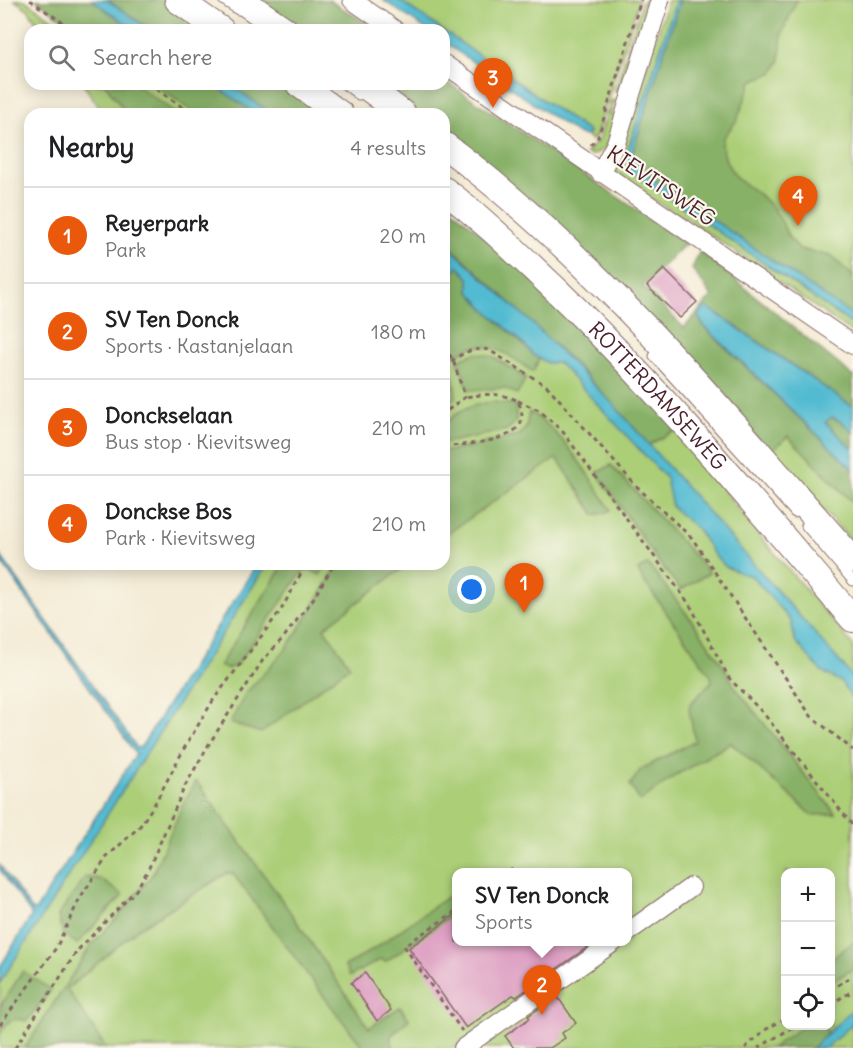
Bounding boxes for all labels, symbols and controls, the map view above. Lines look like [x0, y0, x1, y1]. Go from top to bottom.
search box [24, 24, 450, 90]
icon: search [45, 41, 78, 74]
text: Search here [93, 43, 212, 71]
pin: 3 [474, 58, 512, 108]
text: Nearby [48, 131, 134, 164]
text: 4 results [350, 135, 426, 160]
street label: KIEVITSWEG [602, 139, 721, 232]
pin: 4 [778, 176, 818, 226]
text: Reyerpark [105, 209, 209, 237]
text: 1 [64, 223, 71, 248]
text: 20 m [380, 223, 426, 248]
text: Park [105, 237, 146, 262]
text: SV Ten Donck [105, 305, 239, 333]
street label: ROTTERDAMSEWEG [583, 316, 733, 476]
text: 2 [62, 319, 73, 344]
text: 180 m [371, 319, 426, 344]
text: Sports · Kastanjelaan [105, 333, 293, 358]
text: Donckselaan [105, 401, 233, 429]
text: 3 [62, 415, 73, 440]
text: 210 m [372, 415, 426, 440]
text: Bus stop · Kievitsweg [105, 429, 291, 454]
text: Donckse Bos [105, 497, 232, 525]
text: 4 [62, 511, 73, 536]
text: 210 m [372, 511, 426, 536]
text: Park · Kievitsweg [105, 525, 256, 550]
pin: 1 [504, 564, 544, 613]
your location [457, 575, 486, 604]
popup [452, 868, 632, 946]
map controls [781, 868, 835, 1030]
button: + [781, 868, 835, 922]
text: SV Ten Donck [475, 881, 609, 909]
text: Sports [475, 909, 533, 934]
button: − [781, 922, 835, 976]
pin: 2 [522, 966, 562, 1015]
button: locate [781, 976, 835, 1030]

